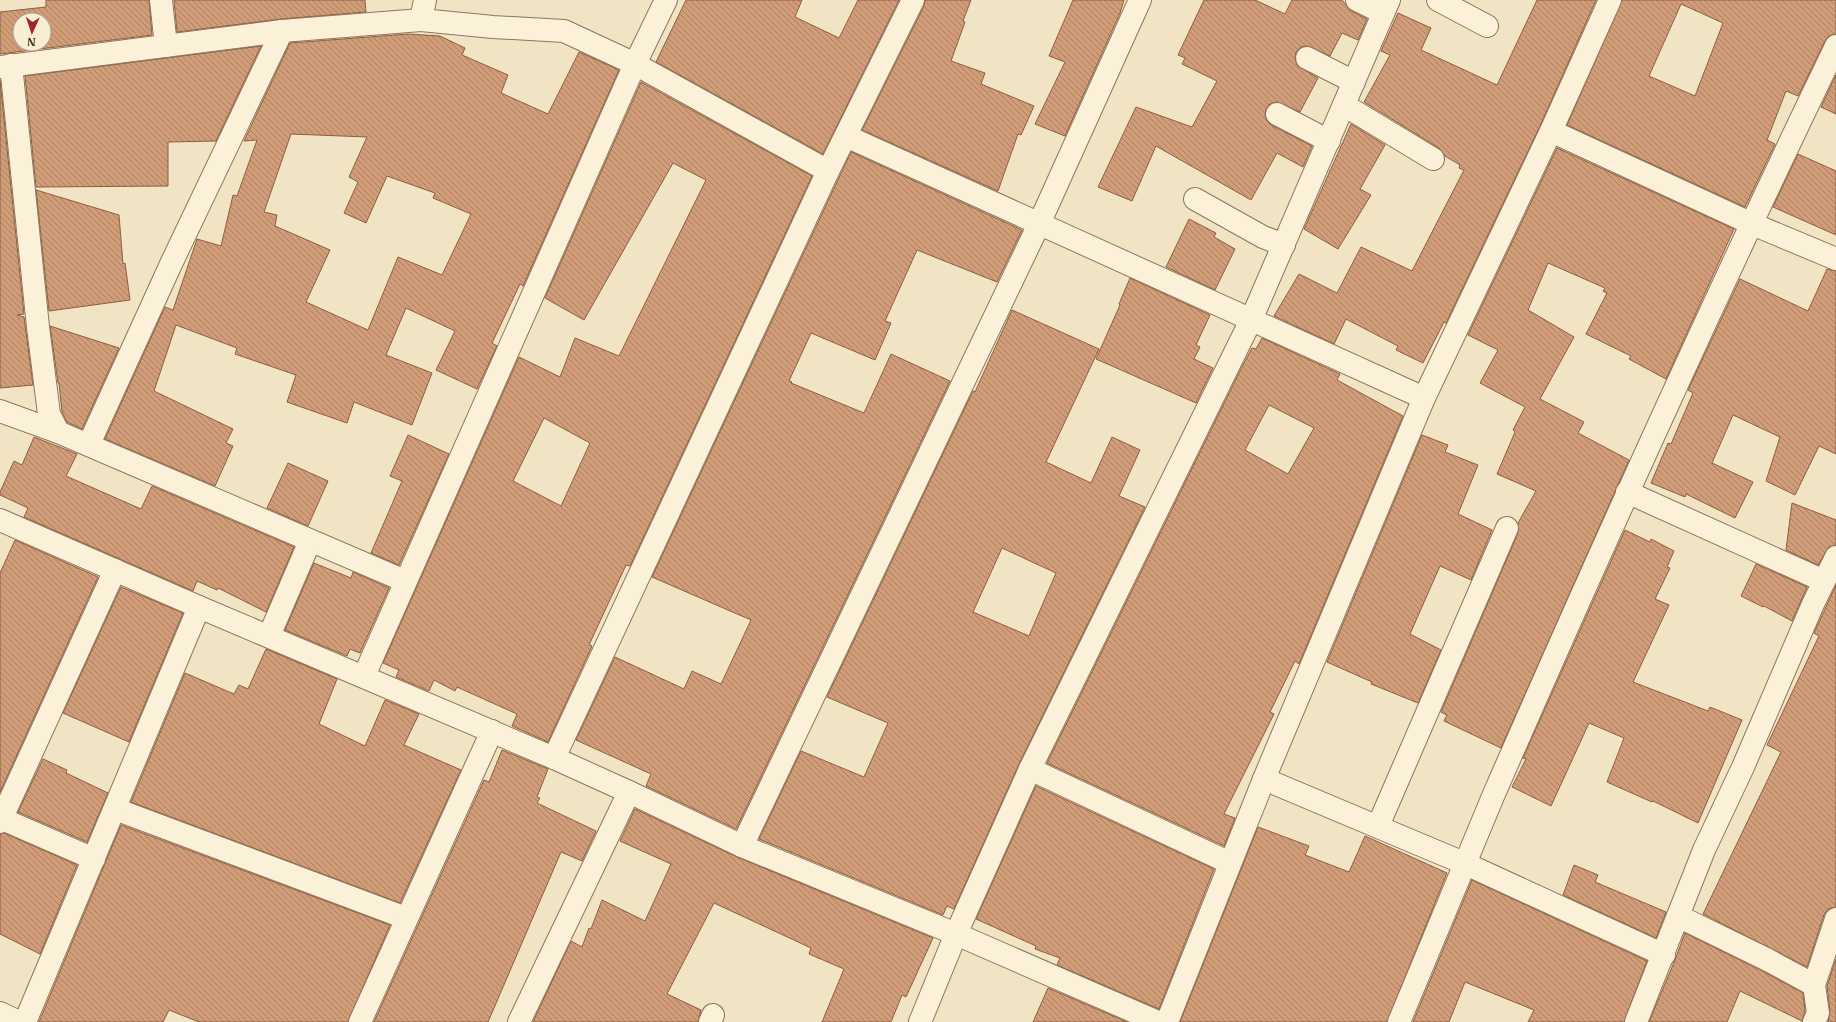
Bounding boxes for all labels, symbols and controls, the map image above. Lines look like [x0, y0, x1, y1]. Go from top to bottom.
north arrow [12, 12, 52, 52]
text: N [26, 35, 36, 49]

